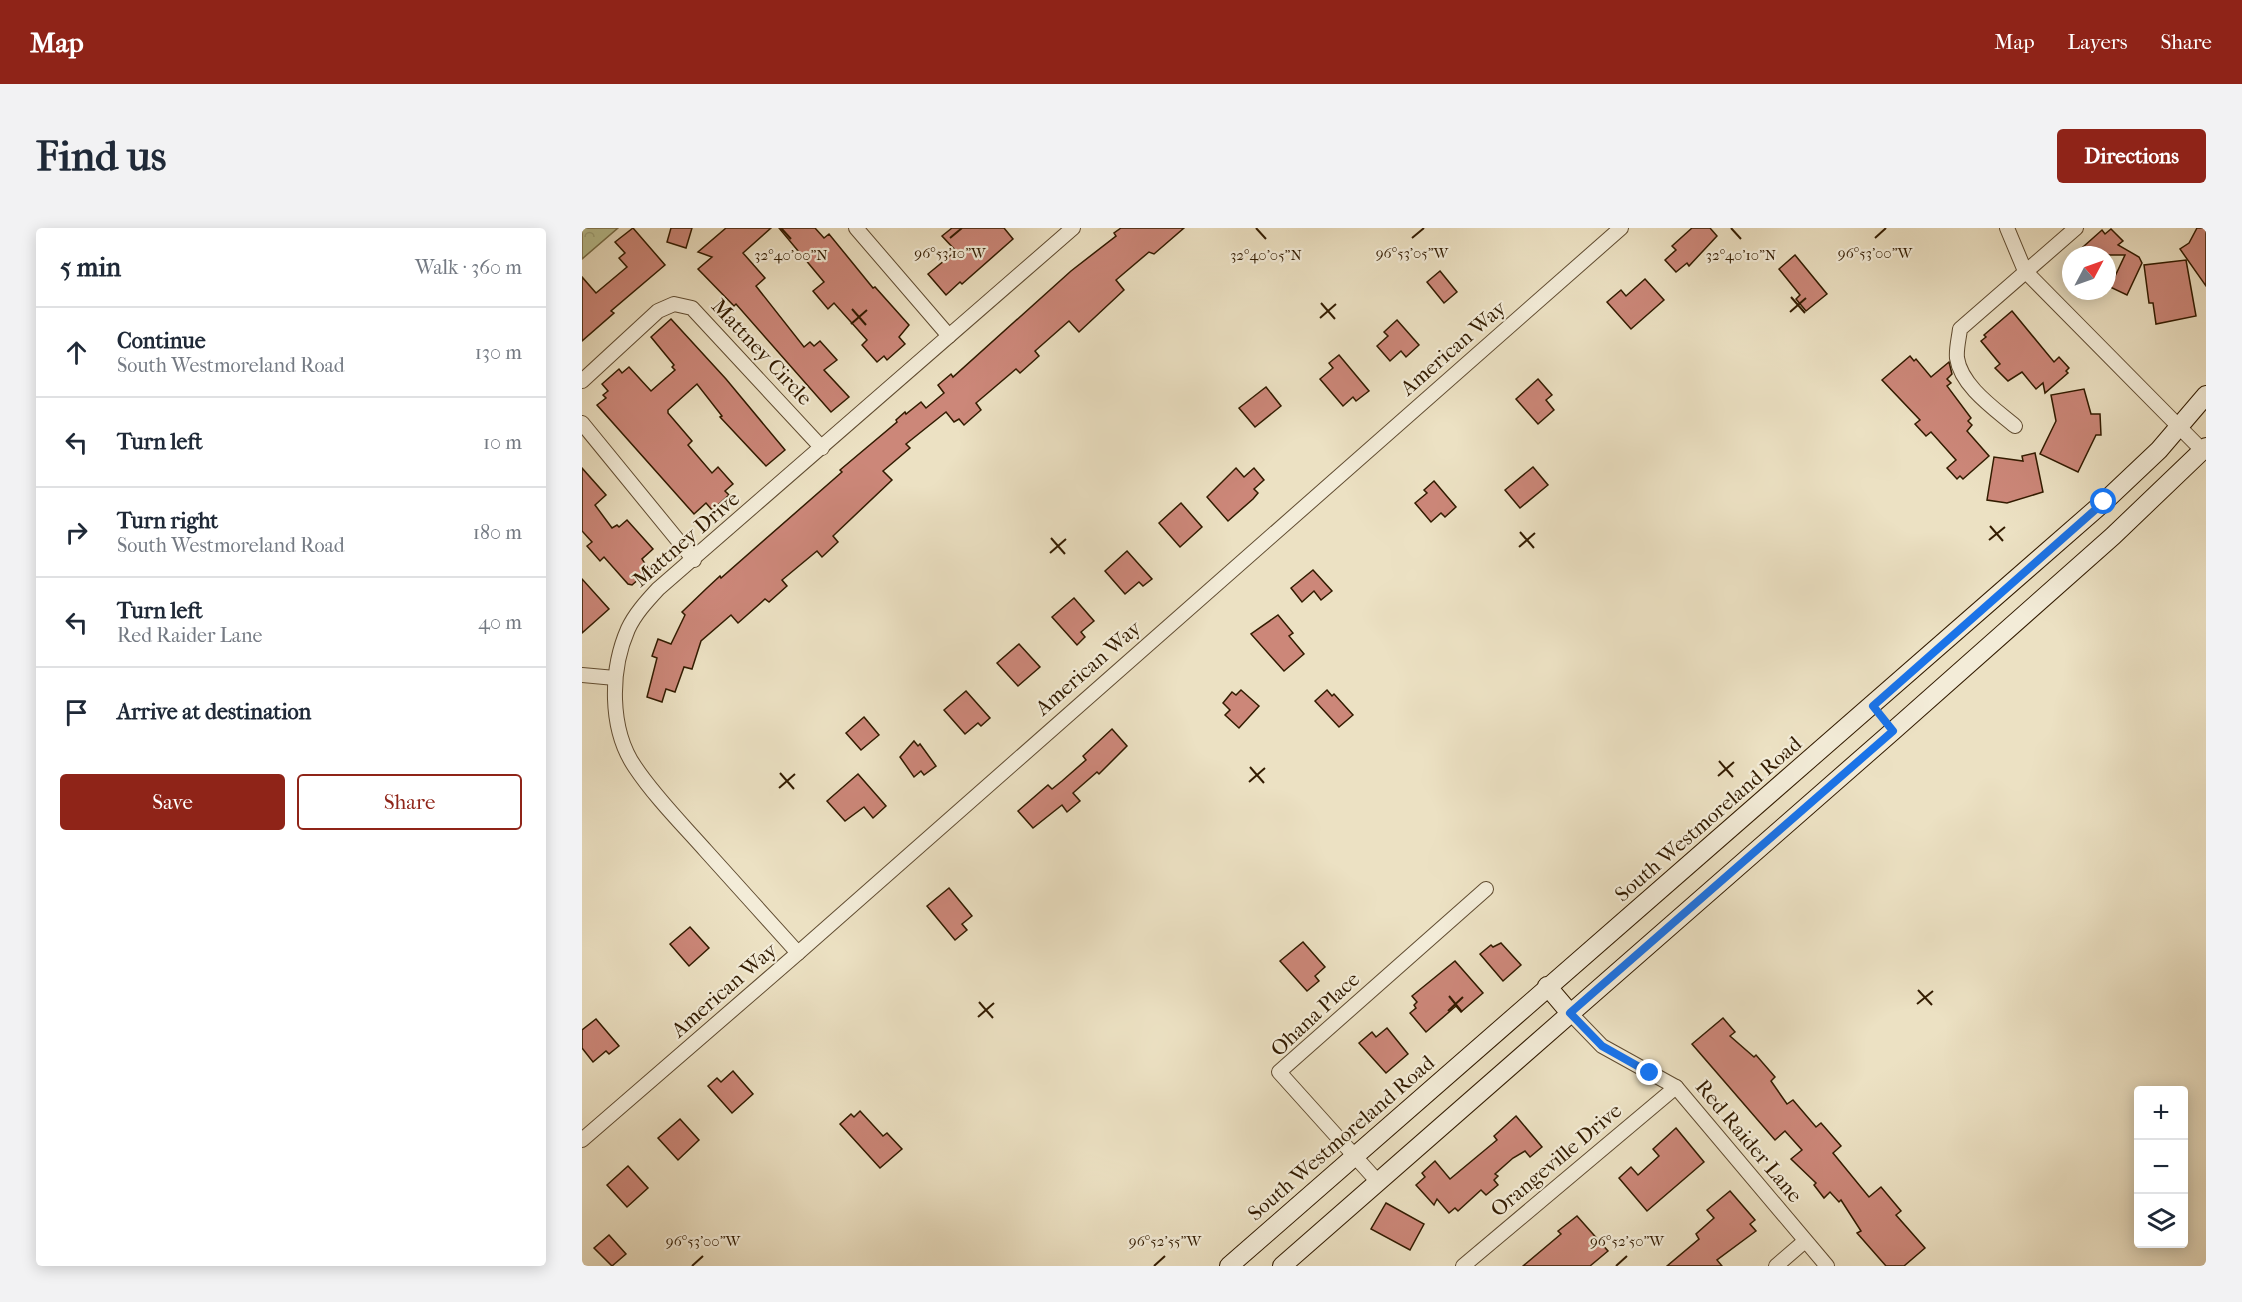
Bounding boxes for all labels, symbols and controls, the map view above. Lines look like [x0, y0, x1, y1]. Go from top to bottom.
text: Map [30, 26, 84, 59]
text: Map [1994, 30, 2035, 54]
text: Layers [2068, 30, 2127, 54]
text: Share [2160, 30, 2212, 54]
button: Directions [2057, 129, 2206, 183]
text: Find us [36, 132, 166, 181]
text: 96°53'10"W [914, 244, 987, 262]
text: 96°53'05"W [1376, 244, 1450, 262]
text: 96°53'00"W [1838, 244, 1913, 262]
text: 32°40'00"N [754, 246, 828, 264]
text: 32°40'05"N [1230, 246, 1302, 264]
text: 32°40'10"N [1706, 246, 1777, 264]
north arrow [2062, 246, 2116, 300]
text: 5 min [60, 252, 121, 283]
text: Walk · 360 m [415, 256, 522, 279]
street label: Mattney Circle [707, 294, 817, 410]
street label: American Way [1395, 295, 1511, 401]
text: Continue [117, 328, 206, 354]
icon: ahead [60, 336, 93, 369]
text: 130 m [475, 341, 522, 364]
text: South Westmoreland Road [117, 354, 345, 377]
icon: left [60, 426, 93, 459]
text: Turn left [117, 429, 203, 455]
text: 10 m [483, 431, 522, 454]
street label: Mattney Drive [628, 486, 744, 592]
route start [2090, 488, 2116, 514]
text: Turn right [117, 508, 218, 534]
icon: right [60, 516, 93, 549]
text: 180 m [473, 521, 522, 544]
text: South Westmoreland Road [117, 534, 345, 557]
text: Turn left [117, 598, 203, 624]
icon: left [60, 606, 93, 639]
text: 40 m [478, 611, 522, 634]
street label: American Way [1030, 615, 1146, 721]
text: Red Raider Lane [117, 624, 263, 647]
icon: arrive [60, 696, 93, 729]
text: Arrive at destination [117, 699, 311, 725]
street label: South Westmoreland Road [1610, 731, 1807, 906]
button: Save [60, 774, 285, 830]
button: Share [297, 774, 522, 830]
street label: American Way [666, 937, 782, 1043]
street label: Ohana Place [1266, 967, 1364, 1061]
street label: South Westmoreland Road [1243, 1050, 1440, 1225]
route end [1636, 1059, 1662, 1085]
street label: Red Raider Lane [1691, 1075, 1807, 1207]
map controls [2134, 1086, 2188, 1248]
button: + [2134, 1086, 2188, 1140]
street label: Orangeville Drive [1486, 1098, 1626, 1222]
button: − [2134, 1140, 2188, 1194]
button: layers [2134, 1194, 2188, 1248]
text: 96°53'00"W [666, 1232, 741, 1250]
text: 96°52'55"W [1129, 1232, 1202, 1250]
text: 96°52'50"W [1590, 1232, 1665, 1250]

